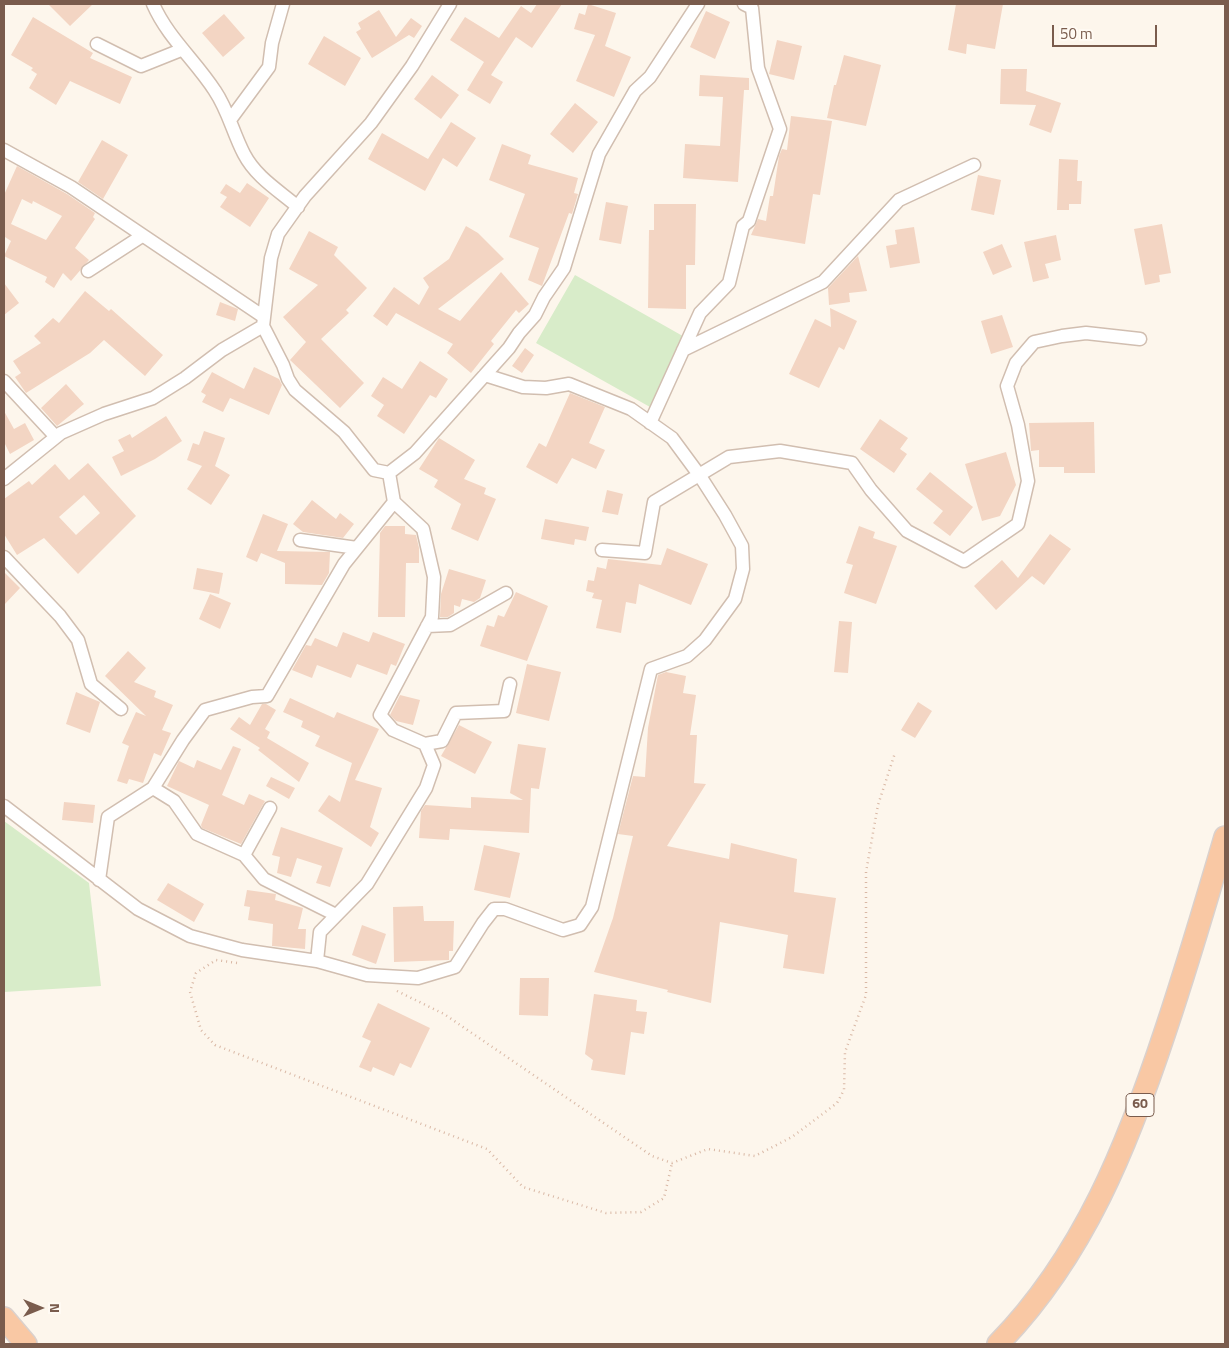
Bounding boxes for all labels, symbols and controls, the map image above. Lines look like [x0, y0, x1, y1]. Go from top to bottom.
scale bar [1054, 15, 1159, 47]
text: 50 m [1060, 22, 1093, 45]
road number: 60 [1126, 1094, 1154, 1116]
north arrow [15, 1283, 65, 1333]
text: N [45, 1303, 66, 1313]

